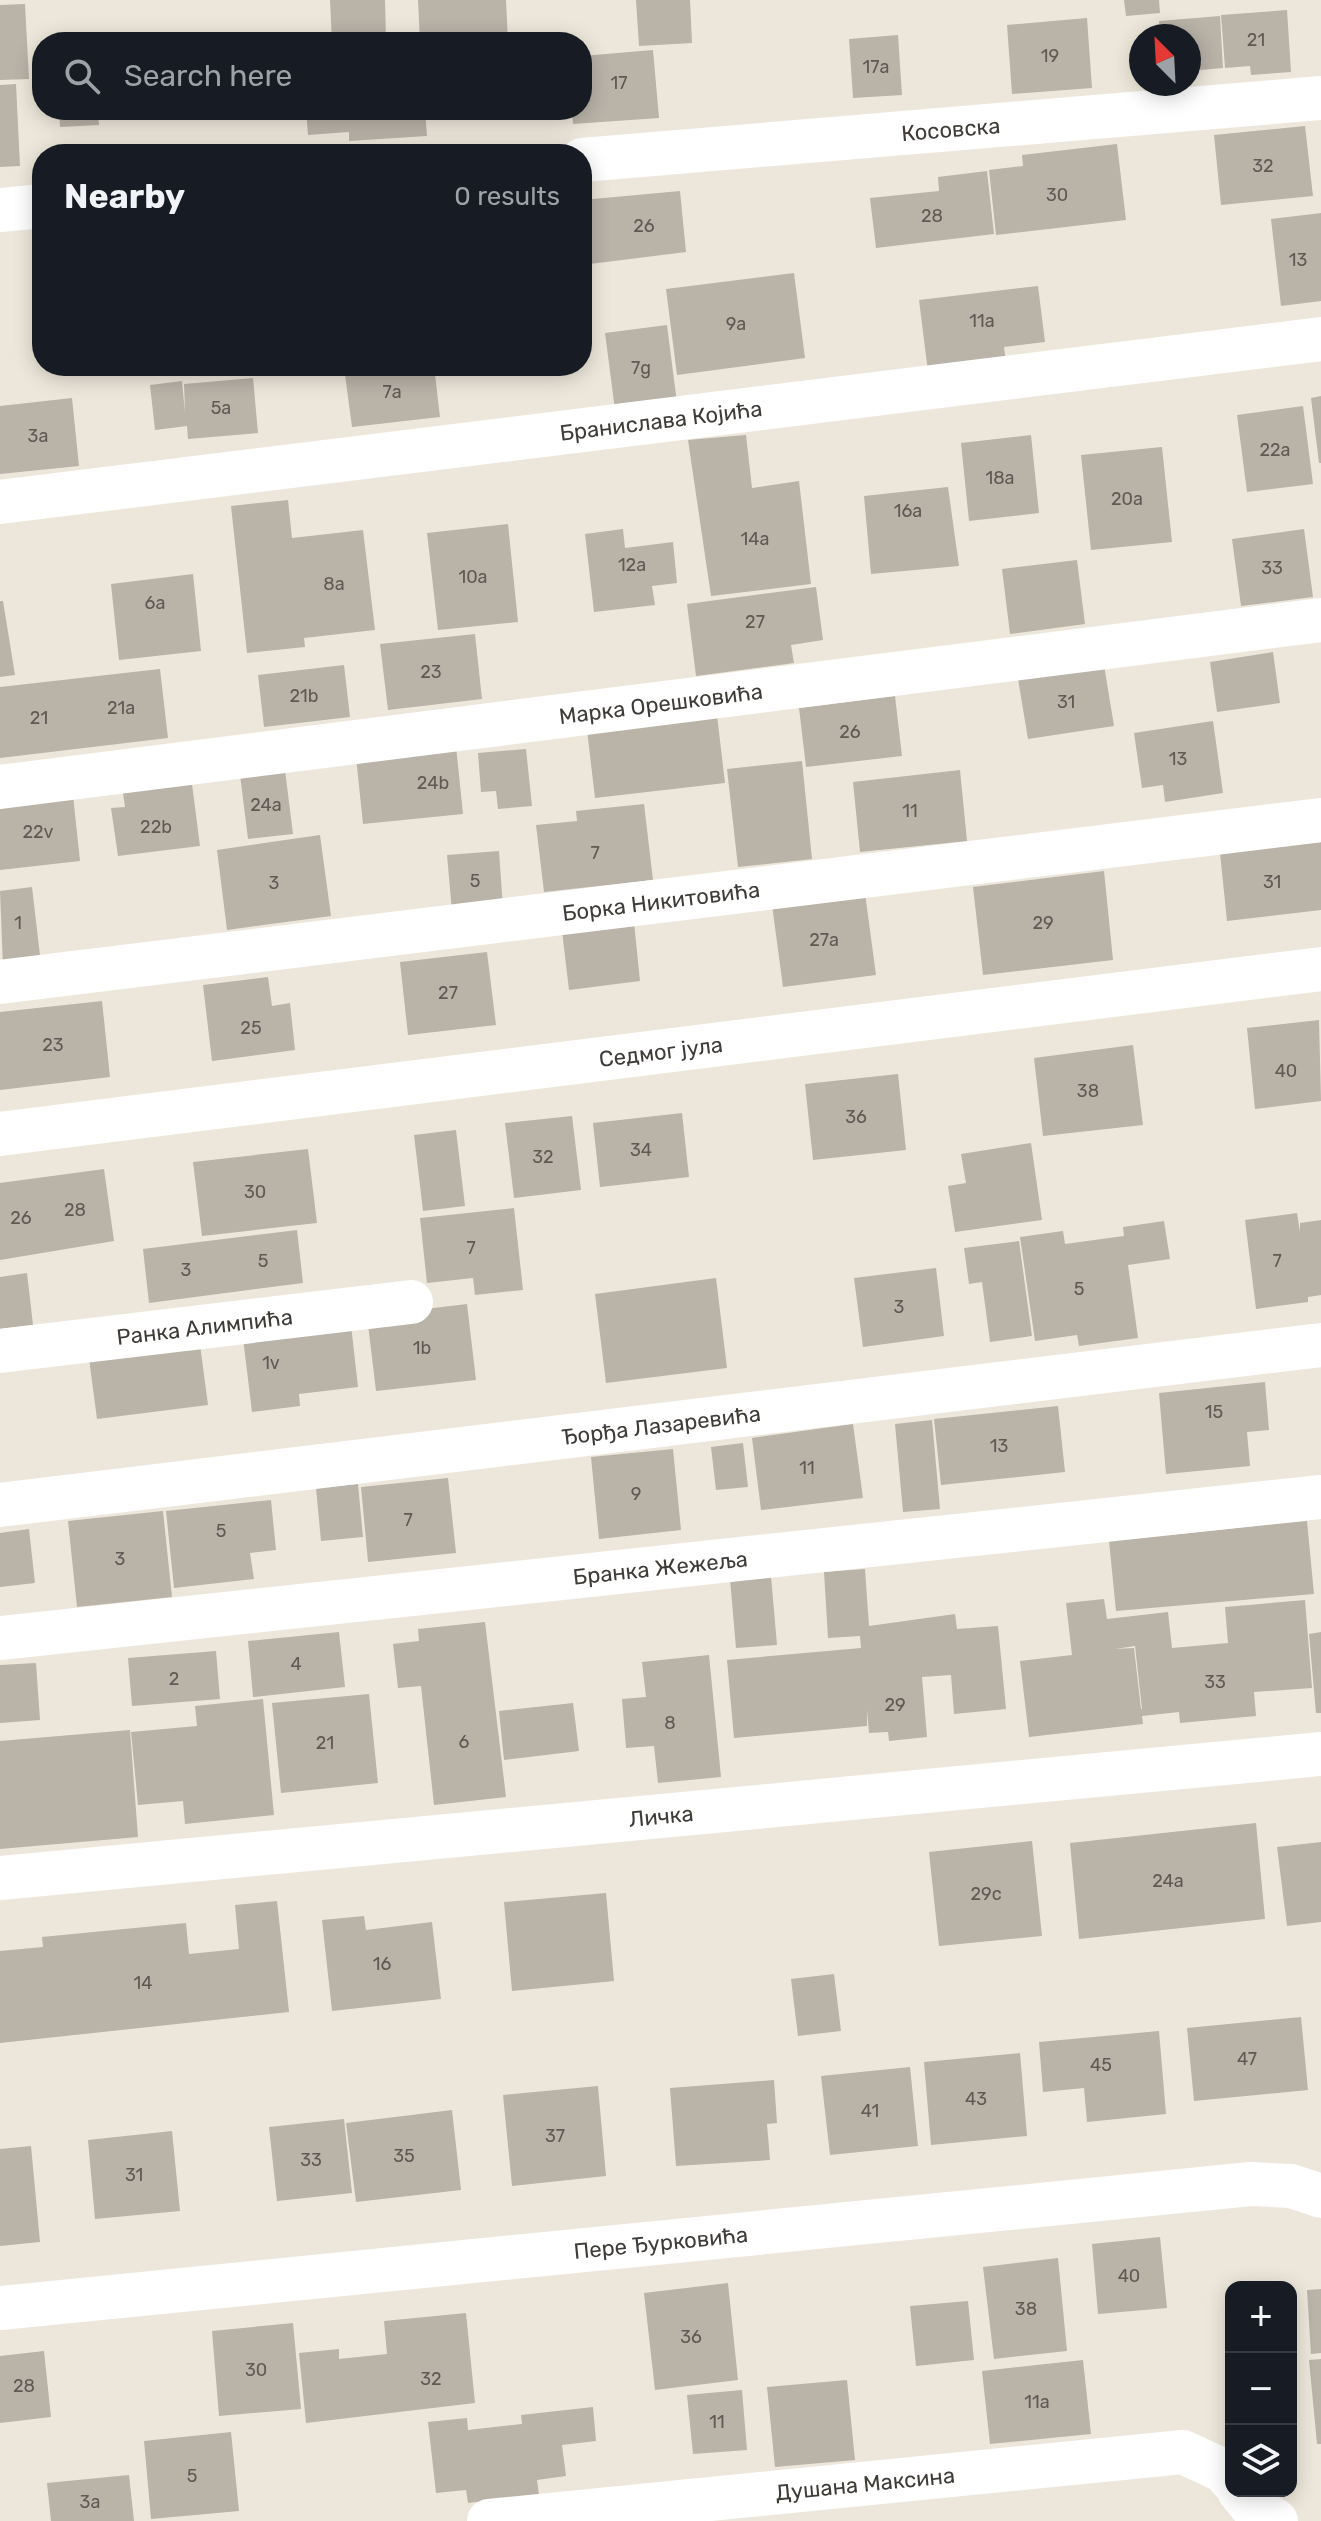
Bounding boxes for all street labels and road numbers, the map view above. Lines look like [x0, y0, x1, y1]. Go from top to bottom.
street label: Косовска [900, 112, 1001, 147]
street label: Бранислава Којића [558, 395, 764, 447]
street label: Марка Орешковића [557, 678, 764, 730]
street label: Борка Никитовића [561, 876, 761, 927]
street label: Седмог јула [597, 1031, 724, 1073]
street label: Ранка Алимпића [115, 1303, 294, 1351]
street label: Ђорђа Лазаревића [560, 1400, 762, 1451]
street label: Бранка Жежеља [572, 1545, 749, 1591]
street label: Личка [628, 1800, 695, 1833]
street label: Пере Ђурковића [572, 2221, 749, 2265]
street label: Душана Максина [774, 2462, 956, 2506]

